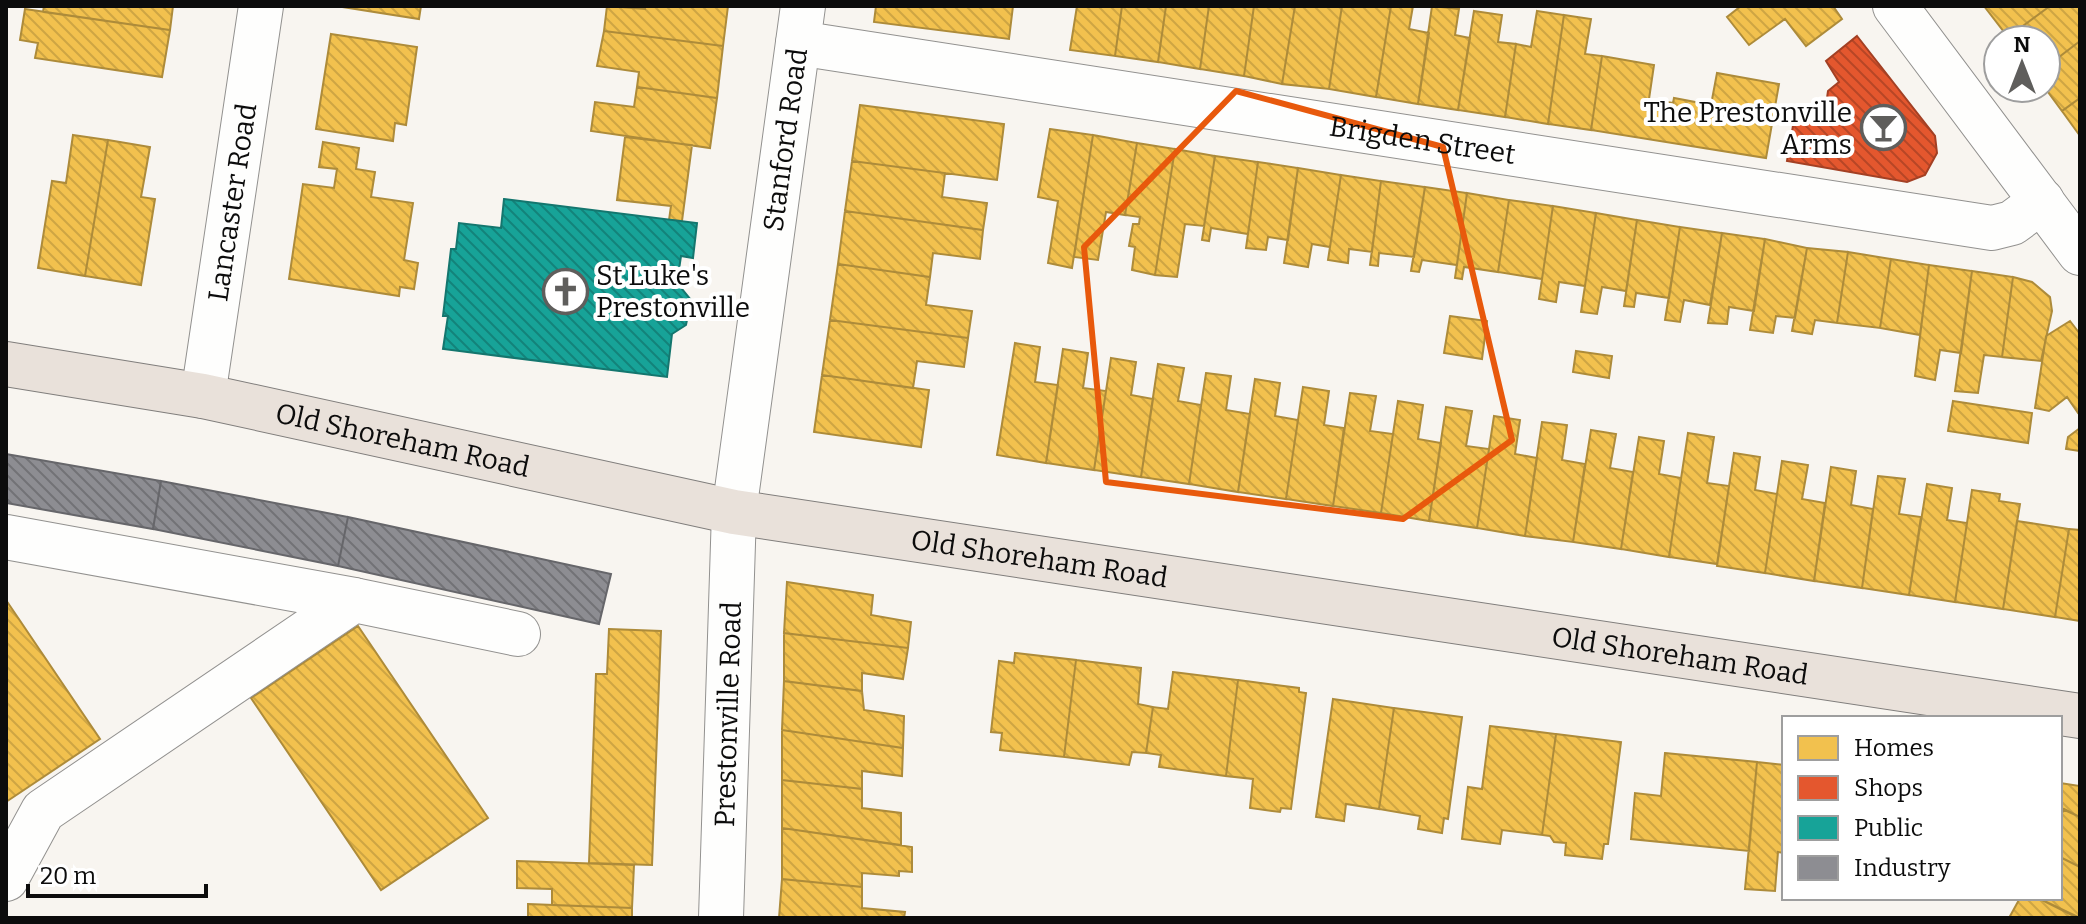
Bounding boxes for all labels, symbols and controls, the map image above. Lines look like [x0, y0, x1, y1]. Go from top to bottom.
north arrow [1982, 24, 2062, 104]
text: N [2014, 31, 2031, 58]
street label: Stanford Road [756, 46, 814, 233]
place label: The Prestonville Arms [1644, 96, 1852, 161]
street label: Lancaster Road [201, 101, 263, 303]
bar icon: The Prestonville Arms [1859, 104, 1907, 152]
street label: Brigden Street [1327, 109, 1518, 170]
place label: St Luke's Prestonville [596, 259, 750, 324]
church icon: St Luke's Prestonville [541, 267, 589, 315]
street label: Old Shoreham Road [273, 396, 533, 483]
street label: Old Shoreham Road [909, 523, 1170, 594]
street label: Prestonville Road [707, 601, 748, 827]
street label: Old Shoreham Road [1549, 620, 1811, 691]
legend [1782, 716, 2062, 900]
text: Homes [1854, 734, 1934, 762]
text: Shops [1854, 774, 1923, 802]
text: Public [1854, 814, 1923, 842]
scale bar [28, 848, 206, 898]
text: Industry [1854, 854, 1951, 882]
text: 20 m [40, 862, 96, 890]

